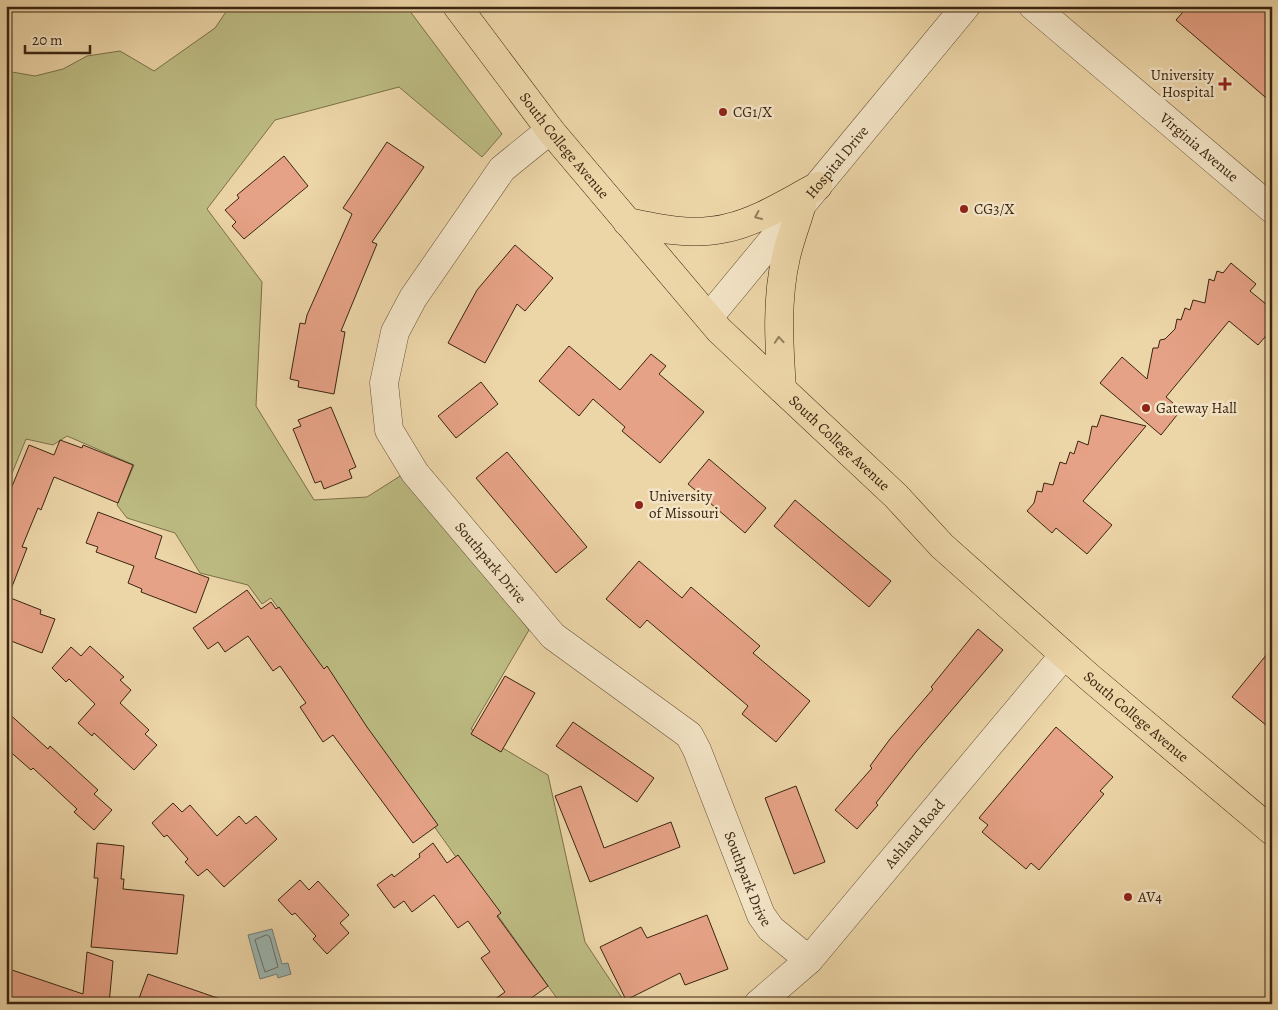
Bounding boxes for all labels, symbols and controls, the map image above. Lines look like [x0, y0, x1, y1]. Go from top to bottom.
scale bar [25, 22, 90, 54]
text: 20 m [32, 30, 63, 50]
place label: University Hospital [1151, 65, 1214, 102]
marker: University Hospital [1218, 77, 1232, 91]
street label: South College Avenue [515, 88, 614, 203]
place label: CG1/X [733, 102, 772, 122]
marker: CG1/X [717, 106, 729, 118]
street label: Virginia Avenue [1155, 107, 1243, 186]
street label: Hospital Drive [801, 121, 873, 203]
place label: CG3/X [974, 199, 1014, 219]
marker: CG3/X [958, 203, 970, 215]
one-way arrow [755, 210, 764, 220]
one-way arrow [773, 336, 784, 344]
street label: South College Avenue [785, 391, 895, 495]
place label: Gateway Hall [1156, 398, 1237, 418]
marker: Gateway Hall [1140, 402, 1152, 414]
place label: University of Missouri [649, 486, 719, 523]
marker: University of Missouri [633, 499, 645, 511]
street label: Southpark Drive [450, 517, 531, 608]
street label: South College Avenue [1079, 667, 1193, 767]
street label: Ashland Road [879, 794, 950, 873]
street label: Southpark Drive [719, 828, 776, 931]
place label: AV4 [1137, 887, 1162, 907]
marker: AV4 [1122, 891, 1134, 903]

